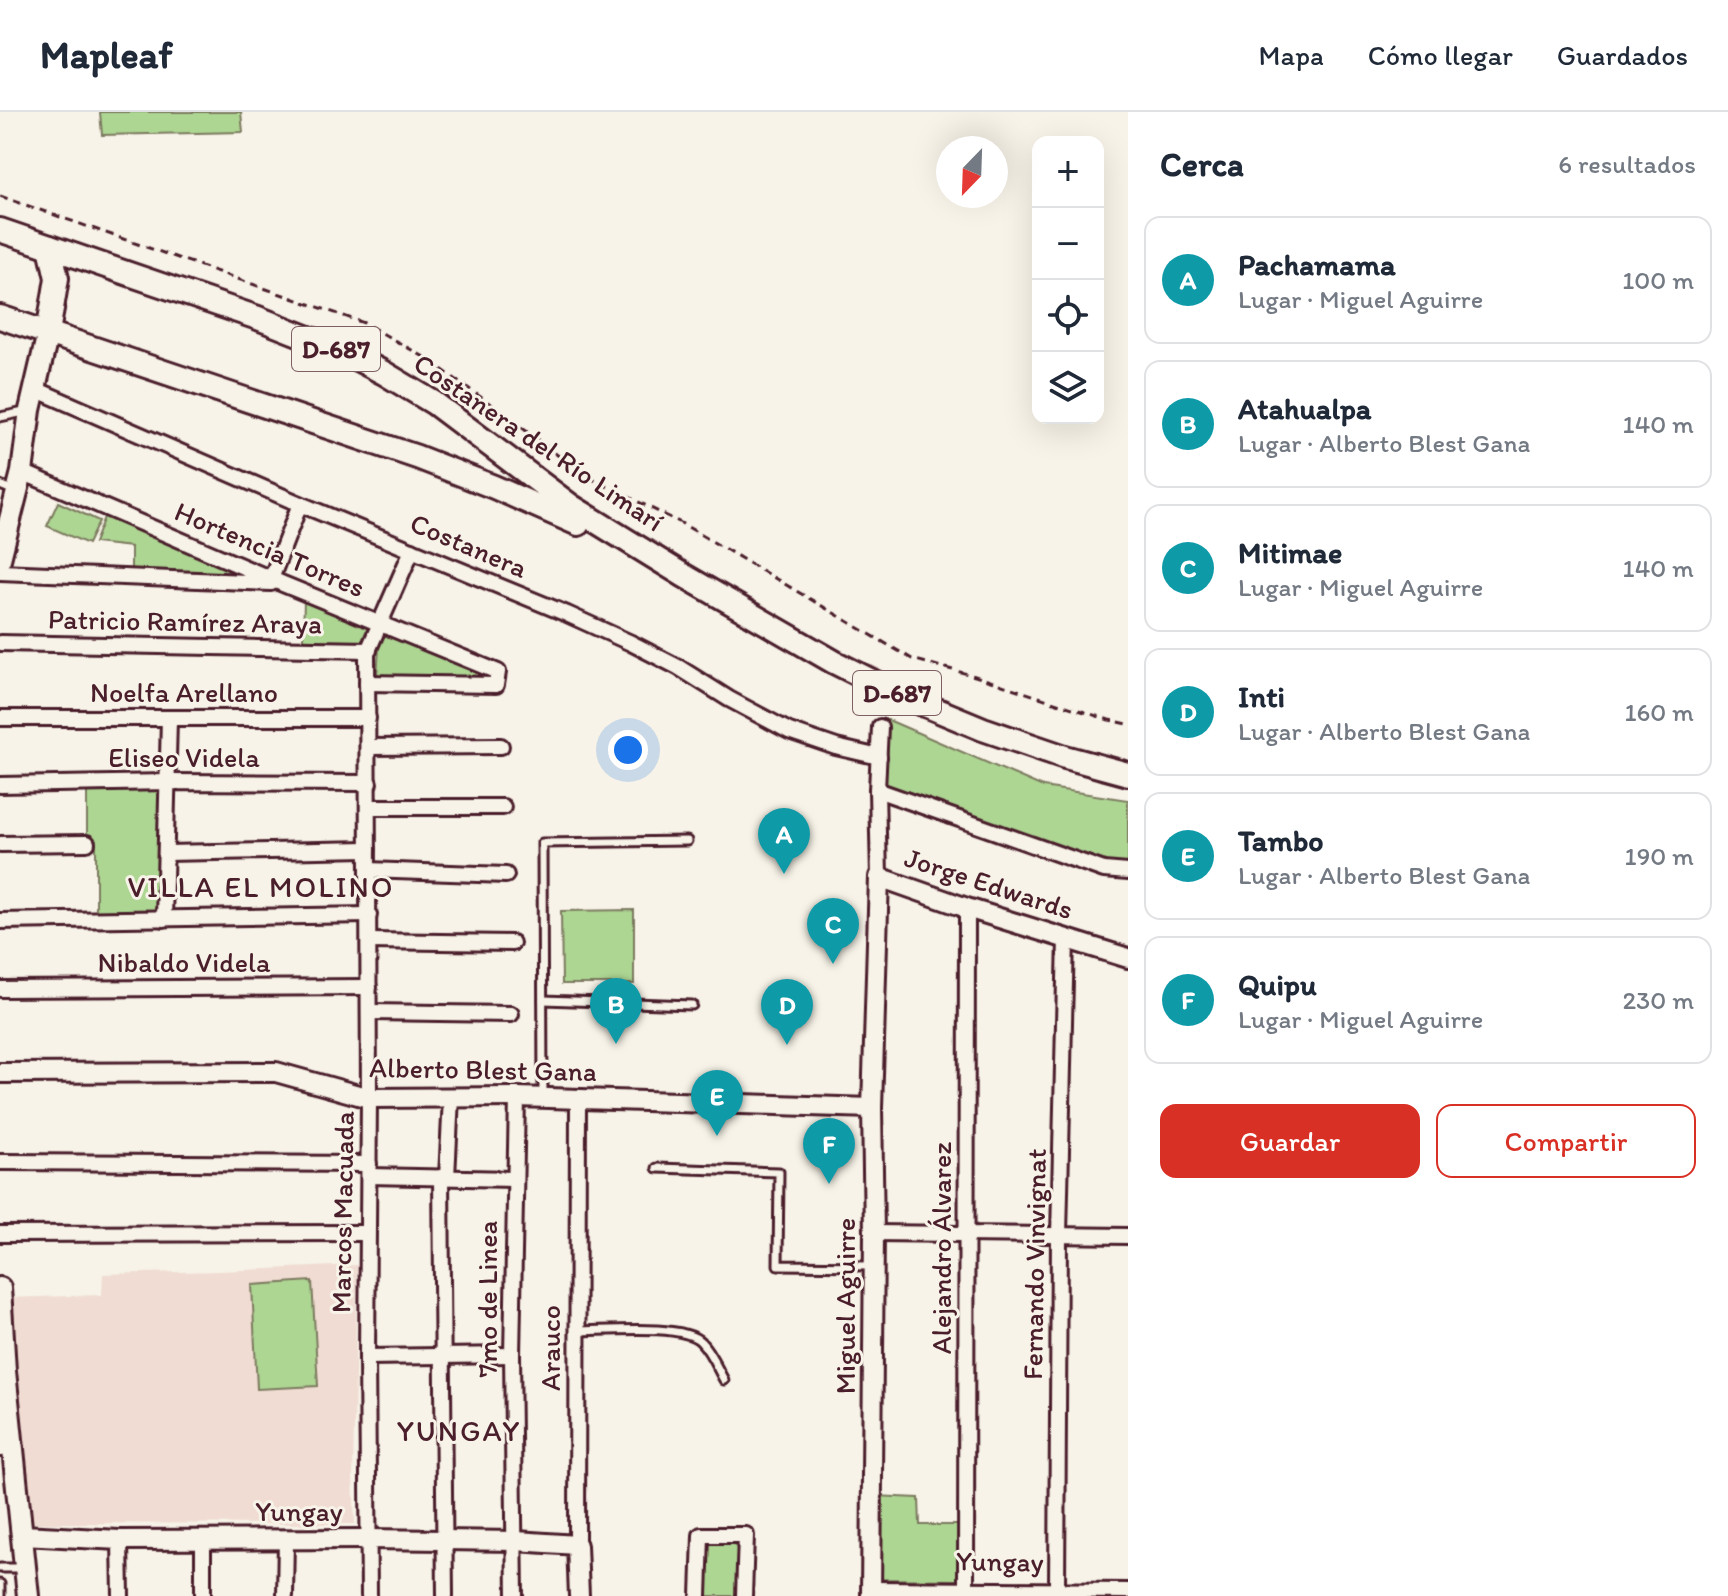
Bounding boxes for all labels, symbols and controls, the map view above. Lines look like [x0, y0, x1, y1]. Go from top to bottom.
text: Mapleaf [40, 32, 173, 78]
text: Mapa [1259, 38, 1324, 72]
text: Cómo llegar [1368, 38, 1513, 72]
text: Guardados [1557, 38, 1688, 72]
north arrow [936, 136, 1008, 208]
map controls [1032, 136, 1104, 424]
button: + [1032, 136, 1104, 208]
text: Cerca [1160, 144, 1244, 185]
text: 6 resultados [1558, 148, 1696, 180]
button: − [1032, 208, 1104, 280]
text: Pachamama [1238, 246, 1396, 283]
text: A [1180, 264, 1196, 296]
text: 100 m [1622, 264, 1694, 296]
button: locate [1032, 280, 1104, 352]
text: Lugar · Miguel Aguirre [1238, 283, 1483, 315]
road number: D-687 [292, 327, 380, 371]
street label: Costanera del Río Limarí [408, 346, 670, 538]
button: layers [1032, 352, 1104, 424]
text: Atahualpa [1238, 390, 1371, 427]
text: B [1180, 408, 1196, 440]
text: 140 m [1623, 408, 1694, 440]
text: Lugar · Alberto Blest Gana [1238, 427, 1530, 459]
street label: Hortencia Torres [170, 494, 370, 604]
street label: Costanera [405, 505, 533, 585]
text: Mitimae [1238, 534, 1342, 571]
text: C [1180, 552, 1196, 584]
text: 140 m [1623, 552, 1694, 584]
text: Lugar · Miguel Aguirre [1238, 571, 1483, 603]
street label: Patricio Ramírez Araya [48, 602, 322, 640]
road number: D-687 [853, 671, 941, 715]
street label: Noelfa Arellano [90, 675, 278, 709]
text: Inti [1238, 678, 1285, 715]
text: D [1179, 696, 1197, 728]
text: 160 m [1624, 696, 1694, 728]
text: Lugar · Alberto Blest Gana [1238, 715, 1530, 747]
your location [608, 730, 648, 770]
street label: Eliseo Videla [108, 740, 260, 774]
pin: A [758, 808, 810, 874]
text: Tambo [1238, 822, 1324, 859]
street label: Jorge Edwards [901, 840, 1077, 926]
text: E [1181, 840, 1195, 872]
text: 190 m [1625, 840, 1694, 872]
text: Lugar · Alberto Blest Gana [1238, 859, 1530, 891]
district label: VILLA EL MOLINO [127, 868, 395, 905]
pin: C [807, 898, 859, 964]
street label: Nibaldo Videla [98, 945, 271, 979]
text: Quipu [1238, 966, 1317, 1003]
pin: B [590, 978, 642, 1044]
pin: D [761, 979, 813, 1045]
text: F [1181, 984, 1195, 1016]
text: 230 m [1622, 984, 1694, 1016]
text: Lugar · Miguel Aguirre [1238, 1003, 1483, 1035]
street label: Alberto Blest Gana [369, 1050, 597, 1088]
pin: E [691, 1070, 743, 1136]
button: Guardar [1160, 1104, 1420, 1178]
button: Compartir [1436, 1104, 1696, 1178]
street label: Marcos Macuada [323, 1110, 361, 1313]
pin: F [803, 1118, 855, 1184]
street label: Alejandro Álvarez [924, 1142, 958, 1354]
street label: Fernando Vinvignat [1015, 1148, 1053, 1380]
street label: Miguel Aguirre [828, 1218, 862, 1394]
street label: 7mo de Linea [470, 1220, 504, 1377]
street label: Arauco [533, 1305, 567, 1391]
district label: YUNGAY [397, 1412, 521, 1449]
street label: Yungay [255, 1494, 343, 1528]
street label: Yungay [956, 1543, 1044, 1579]

